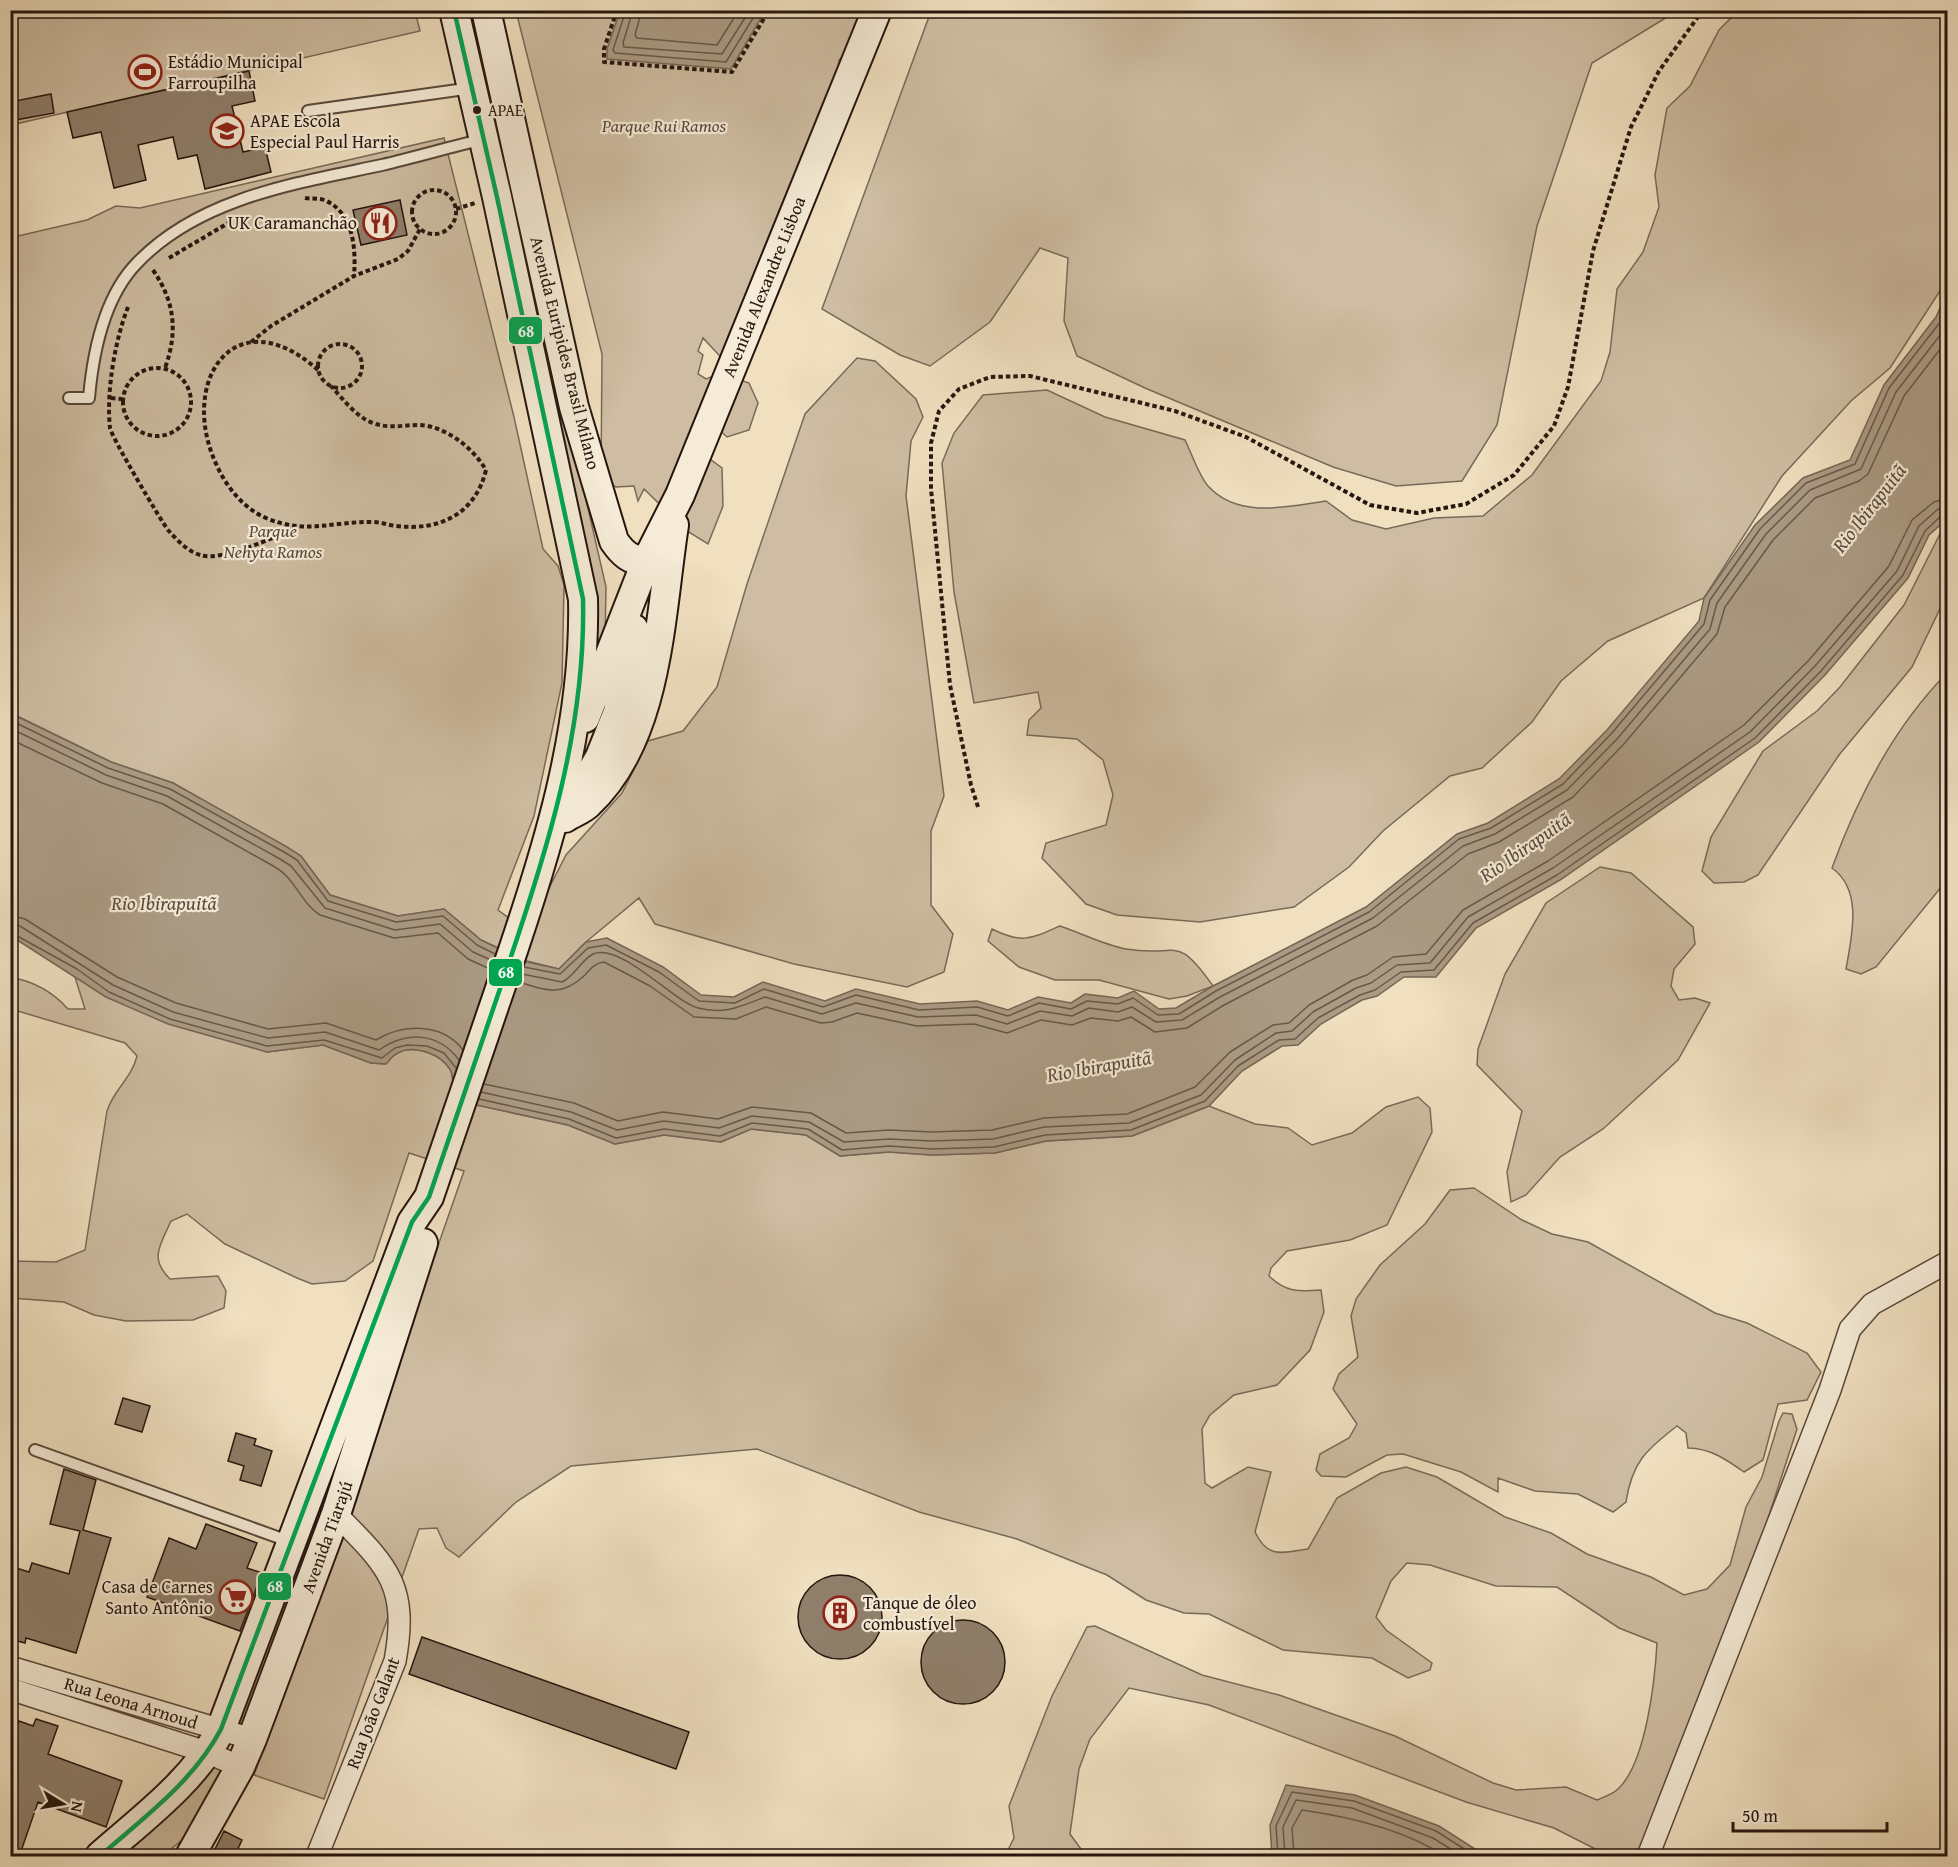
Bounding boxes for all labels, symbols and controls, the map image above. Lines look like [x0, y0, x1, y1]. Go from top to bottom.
place label: Estádio Municipal Farroupilha [168, 48, 303, 96]
sports icon: Estádio Municipal Farroupilha [127, 54, 163, 90]
place label: APAE [488, 98, 523, 122]
marker: APAE [471, 104, 483, 116]
place label: APAE Escola Especial Paul Harris [250, 107, 399, 155]
park label: Parque Rui Ramos [601, 112, 727, 139]
school or university icon: APAE Escola Especial Paul Harris [209, 113, 245, 149]
street label: Avenida Alexandre Lisboa [715, 192, 812, 381]
restaurant icon: UK Caramanchão [362, 205, 398, 241]
place label: UK Caramanchão [228, 209, 357, 236]
street label: Avenida Euripides Brasil Milano [523, 233, 608, 472]
line badge: 68 [508, 316, 543, 345]
text: 68 [518, 319, 534, 343]
water label: Rio Ibirapuitã [1824, 457, 1913, 559]
park label: Parque Nehyta Ramos [223, 517, 323, 565]
water label: Rio Ibirapuitã [1472, 804, 1577, 889]
water label: Rio Ibirapuitã [110, 888, 218, 917]
line badge: 68 [488, 958, 523, 987]
text: 68 [498, 960, 514, 984]
water label: Rio Ibirapuitã [1043, 1042, 1154, 1089]
street label: Avenida Tiarajú [294, 1476, 360, 1597]
line badge: 68 [257, 1572, 292, 1601]
place label: Casa de Carnes Santo Antônio [102, 1573, 213, 1621]
text: 68 [267, 1574, 283, 1598]
supermarket icon: Casa de Carnes Santo Antônio [218, 1579, 254, 1615]
place label: Tanque de óleo combustível [863, 1589, 977, 1637]
building icon: Tanque de óleo combustível [822, 1595, 858, 1631]
street label: Rua João Galant [339, 1652, 407, 1773]
street label: Rua Leona Arnoud [61, 1669, 202, 1736]
north arrow [33, 1774, 93, 1834]
scale bar [1733, 1795, 1888, 1833]
text: N [65, 1799, 91, 1815]
text: 50 m [1742, 1802, 1778, 1829]

